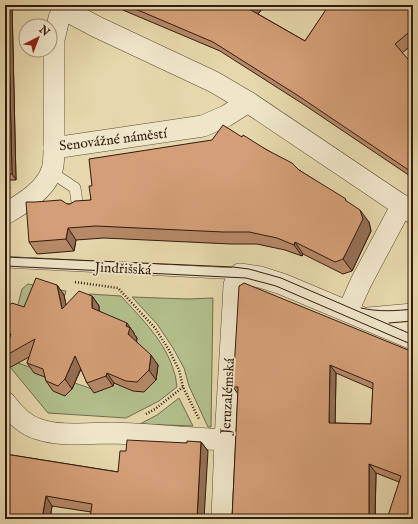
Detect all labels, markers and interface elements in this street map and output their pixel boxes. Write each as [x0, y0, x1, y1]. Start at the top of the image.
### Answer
north arrow [18, 18, 58, 58]
text: N [35, 22, 53, 40]
street label: Senovážné náměstí [58, 124, 169, 156]
street label: Jindřišská [92, 258, 153, 280]
street label: Jeruzalémská [217, 357, 239, 437]

